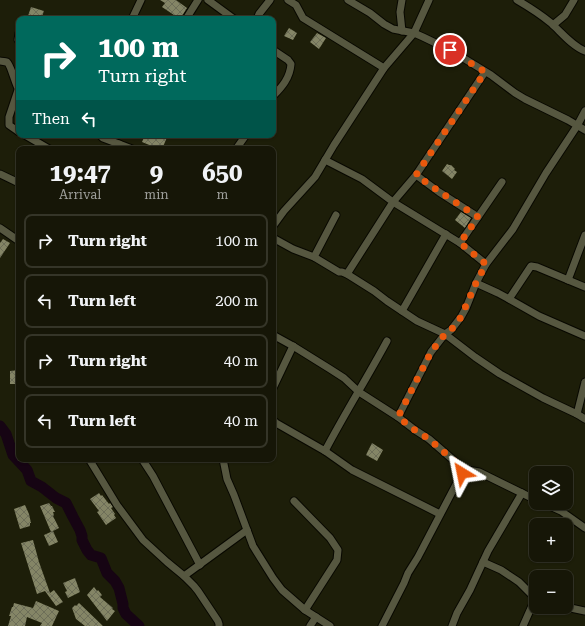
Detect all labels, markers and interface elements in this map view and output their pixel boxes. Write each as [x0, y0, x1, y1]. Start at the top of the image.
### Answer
text: 100 m [98, 31, 179, 64]
icon: right [32, 32, 84, 84]
pin [433, 33, 467, 67]
icon: arrive [439, 39, 461, 61]
text: Turn right [98, 65, 186, 86]
icon: left [78, 108, 100, 130]
text: Then [32, 110, 70, 128]
text: 19:47 [50, 159, 111, 187]
text: 9 [150, 159, 163, 187]
text: 650 [202, 159, 243, 187]
text: Arrival [59, 187, 101, 202]
text: min [144, 187, 169, 202]
text: m [216, 187, 228, 202]
icon: right [34, 230, 56, 252]
text: Turn right [68, 232, 147, 250]
text: 100 m [215, 232, 258, 250]
icon: left [34, 290, 56, 312]
text: Turn left [68, 292, 136, 310]
text: 200 m [215, 292, 258, 310]
icon: right [34, 350, 56, 372]
text: Turn right [68, 352, 147, 370]
text: 40 m [224, 352, 258, 370]
icon: left [34, 410, 56, 432]
text: Turn left [68, 412, 136, 430]
text: 40 m [224, 412, 258, 430]
position arrow [441, 452, 483, 494]
map controls [529, 466, 573, 614]
button: layers [529, 466, 573, 510]
button: + [529, 518, 573, 562]
button: − [529, 570, 573, 614]

